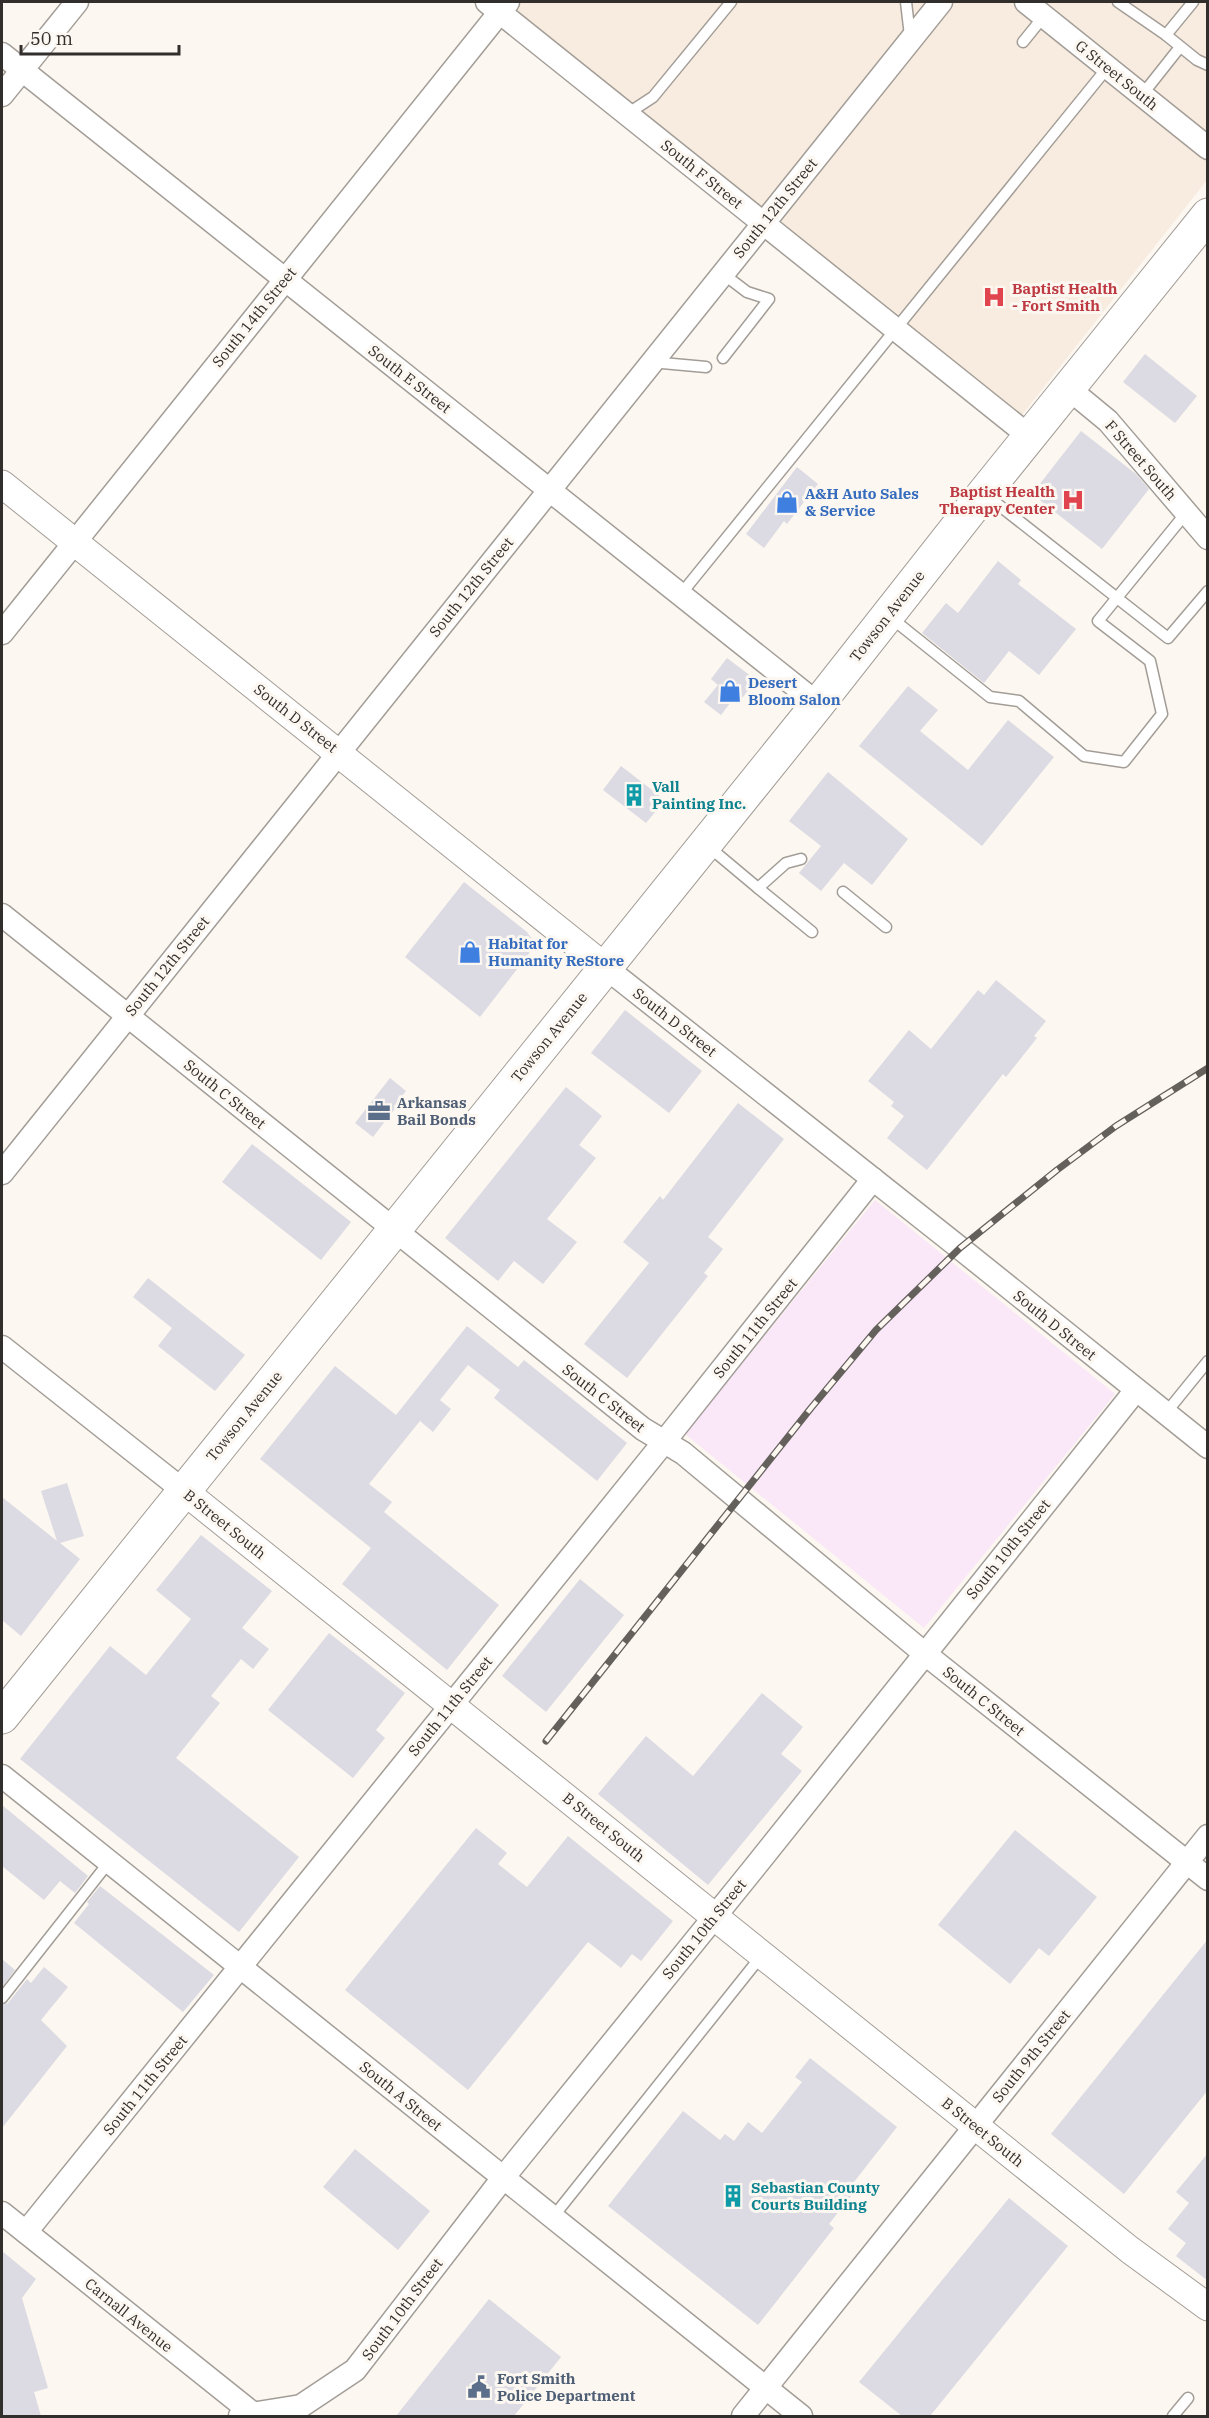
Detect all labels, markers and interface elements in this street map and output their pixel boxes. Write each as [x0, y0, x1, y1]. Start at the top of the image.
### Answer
scale bar [21, 18, 178, 56]
text: 50 m [30, 27, 73, 50]
street label: G Street South [1072, 36, 1162, 114]
street label: South F Street [657, 135, 747, 213]
street label: South 12th Street [729, 154, 821, 262]
street label: South 14th Street [208, 263, 300, 371]
place label: Baptist Health - Fort Smith [1012, 279, 1118, 315]
hospital icon: Baptist Health - Fort Smith [981, 284, 1007, 310]
street label: South E Street [365, 341, 455, 417]
street label: F Street South [1101, 416, 1181, 504]
place label: Baptist Health Therapy Center [939, 482, 1056, 518]
place label: A&H Auto Sales & Service [805, 484, 919, 520]
hospital icon: Baptist Health Therapy Center [1060, 487, 1086, 513]
shop icon: A&H Auto Sales & Service [774, 489, 800, 515]
street label: South 12th Street [425, 533, 517, 641]
street label: Towson Avenue [845, 567, 929, 665]
place label: Desert Bloom Salon [748, 673, 841, 709]
shop icon: Desert Bloom Salon [717, 678, 743, 704]
street label: South D Street [250, 679, 342, 757]
place label: Vall Painting Inc. [652, 777, 746, 813]
building icon: Vall Painting Inc. [621, 782, 647, 808]
street label: South 12th Street [121, 912, 213, 1020]
place label: Habitat for Humanity ReStore [488, 934, 624, 970]
shop icon: Habitat for Humanity ReStore [457, 939, 483, 965]
street label: South D Street [629, 983, 721, 1061]
street label: Towson Avenue [507, 988, 591, 1086]
street label: South C Street [180, 1055, 270, 1133]
place label: Arkansas Bail Bonds [397, 1093, 476, 1129]
office icon: Arkansas Bail Bonds [366, 1098, 392, 1124]
street label: South 11th Street [709, 1274, 801, 1382]
street label: South D Street [1010, 1286, 1100, 1364]
street label: South C Street [559, 1360, 649, 1436]
street label: Towson Avenue [202, 1367, 286, 1465]
street label: B Street South [180, 1485, 270, 1563]
street label: South 10th Street [962, 1495, 1054, 1603]
street label: South 11th Street [404, 1652, 496, 1760]
street label: South C Street [939, 1662, 1029, 1740]
street label: B Street South [559, 1788, 649, 1866]
street label: South 10th Street [658, 1875, 750, 1983]
street label: South 9th Street [988, 2006, 1074, 2106]
street label: South 11th Street [99, 2031, 191, 2139]
street label: South A Street [356, 2057, 446, 2135]
street label: B Street South [938, 2093, 1028, 2171]
place label: Sebastian County Courts Building [751, 2178, 880, 2214]
building icon: Sebastian County Courts Building [720, 2183, 746, 2209]
street label: South 10th Street [357, 2254, 447, 2364]
street label: Carnall Avenue [81, 2274, 177, 2356]
place label: Fort Smith Police Department [497, 2369, 636, 2405]
public building icon: Fort Smith Police Department [466, 2374, 492, 2400]

